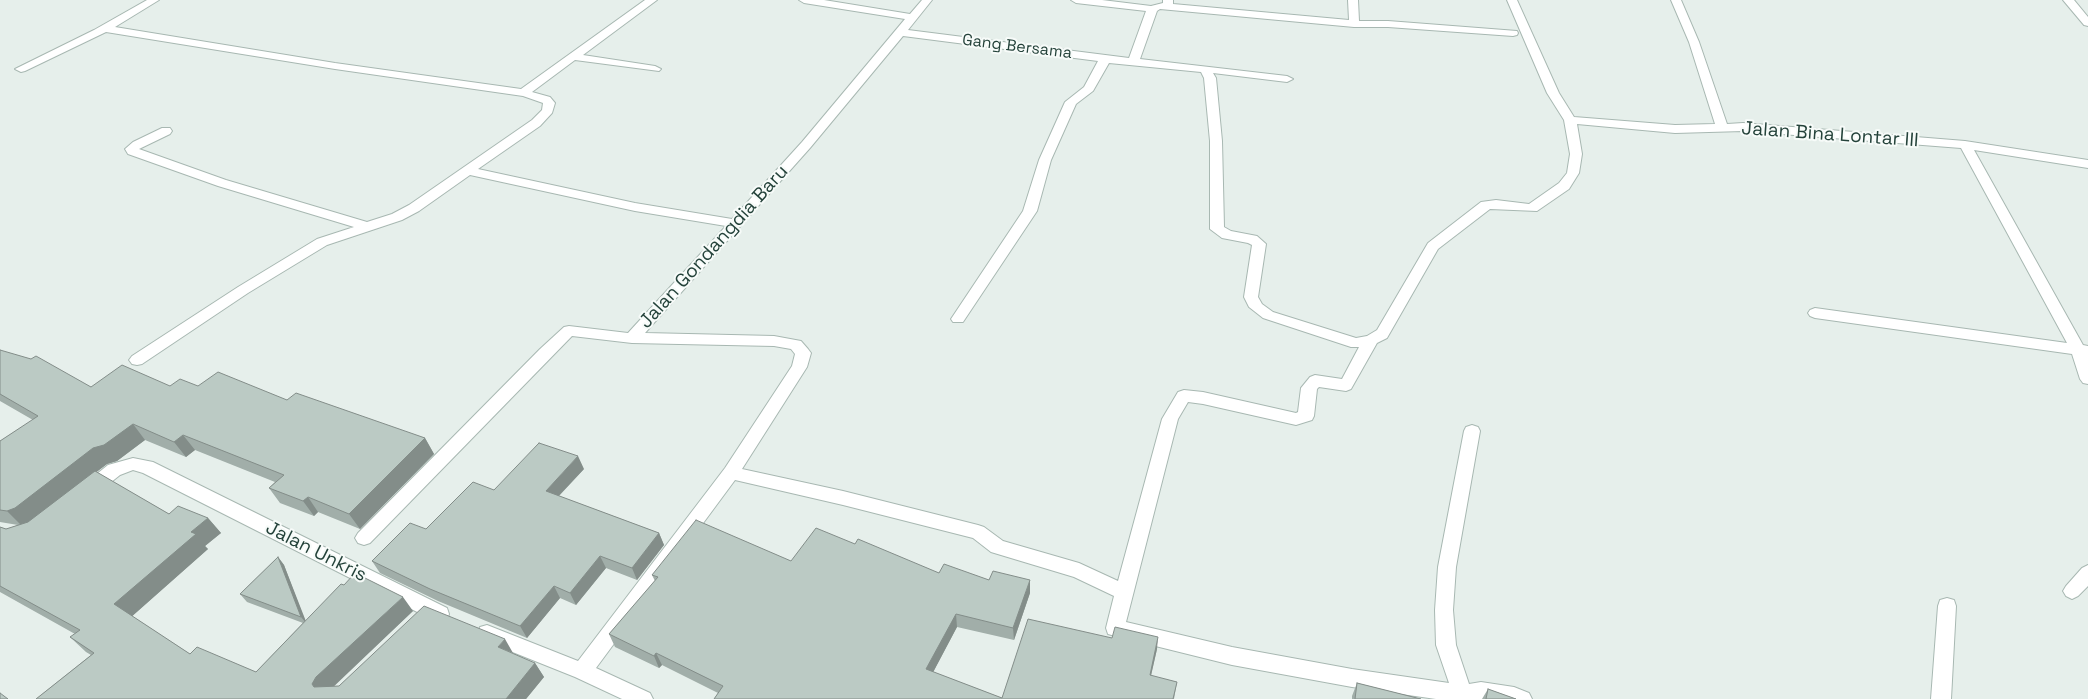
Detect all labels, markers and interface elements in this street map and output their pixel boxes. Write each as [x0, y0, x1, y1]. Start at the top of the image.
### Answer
street label: Gang Bersama [961, 31, 1073, 63]
street label: Jalan Bina Lontar III [1741, 117, 1919, 153]
street label: Jalan Gondangdia Baru [635, 161, 793, 333]
street label: Jalan Unkris [262, 517, 370, 587]

